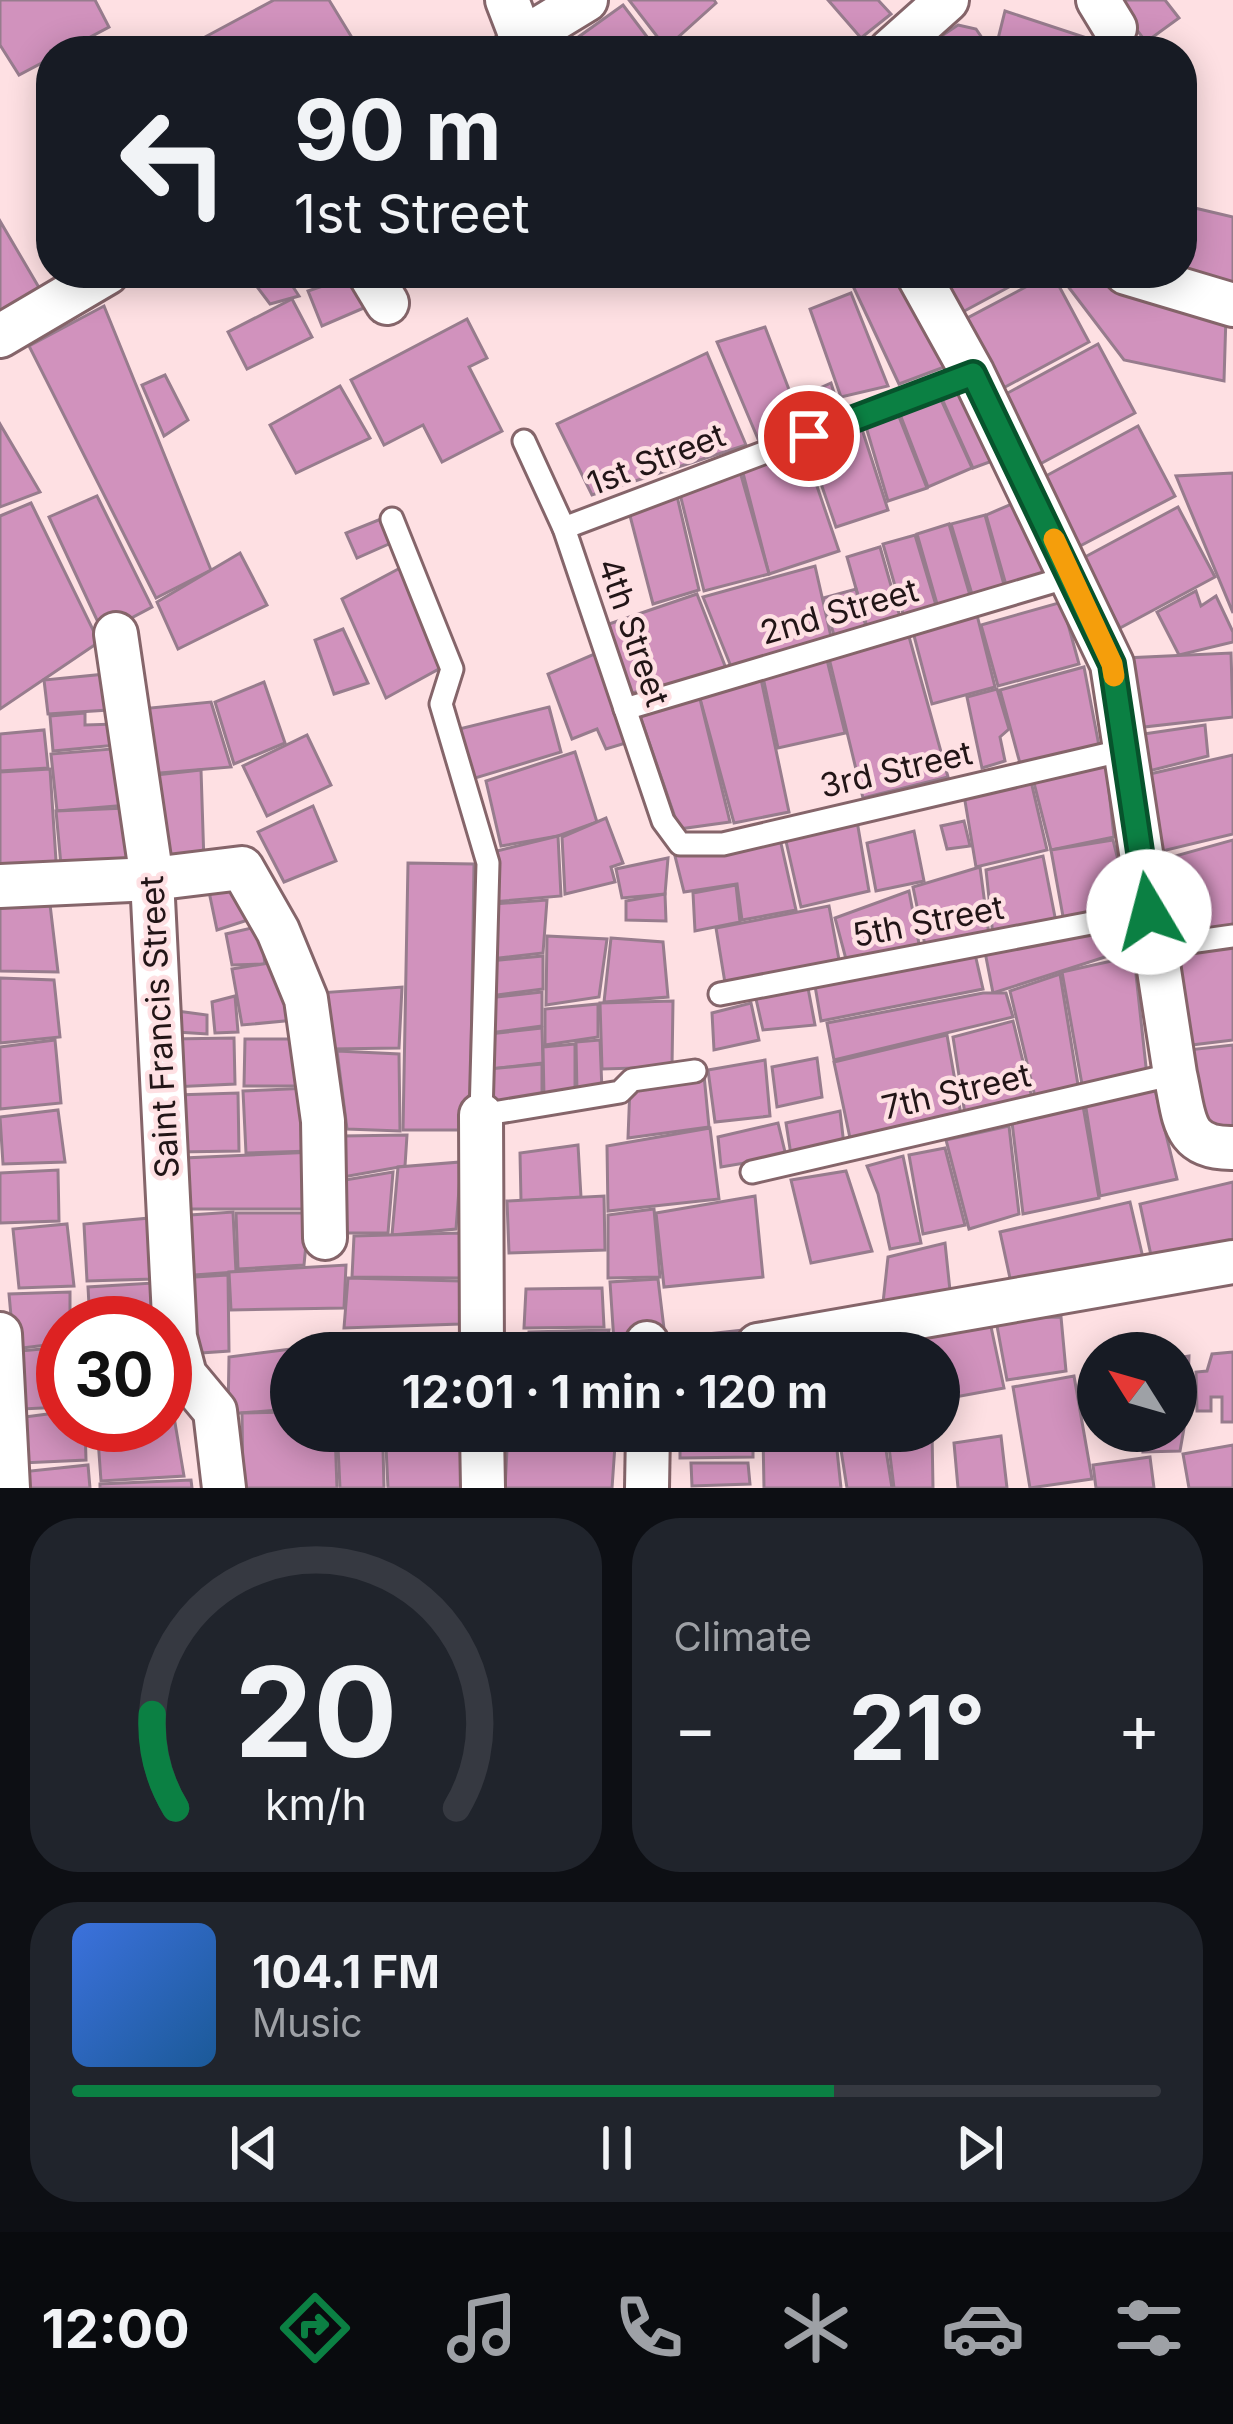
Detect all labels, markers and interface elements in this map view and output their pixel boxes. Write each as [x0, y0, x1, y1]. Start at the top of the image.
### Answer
text: 90 m [294, 79, 502, 180]
icon: left [96, 84, 252, 240]
text: 1st Street [294, 181, 530, 246]
pin [758, 385, 860, 487]
icon: arrive [776, 403, 842, 469]
street label: 1st Street [582, 414, 731, 503]
street label: 4th Street [590, 553, 678, 712]
street label: 2nd Street [756, 569, 923, 653]
street label: 3rd Street [816, 732, 976, 806]
position arrow [1086, 849, 1212, 975]
street label: Saint Francis Street [131, 875, 187, 1179]
street label: 5th Street [849, 887, 1007, 955]
street label: 7th Street [878, 1054, 1034, 1128]
speed limit sign: 30 [36, 1296, 192, 1452]
north arrow [1077, 1332, 1197, 1452]
map controls [1077, 1332, 1197, 1452]
text: 12:01 · 1 min · 120 m [402, 1364, 828, 1419]
text: Climate [674, 1613, 812, 1660]
text: 20 [234, 1636, 397, 1787]
text: 21° [849, 1673, 986, 1782]
text: − [674, 1688, 717, 1768]
text: + [1117, 1688, 1161, 1768]
text: km/h [265, 1778, 367, 1830]
text: 104.1 FM [252, 1944, 440, 1999]
text: Music [252, 1999, 363, 2046]
icon: previous [221, 2115, 287, 2181]
icon: pause [584, 2115, 650, 2181]
icon: next [947, 2115, 1013, 2181]
icon: directions [273, 2286, 357, 2370]
icon: music [440, 2286, 524, 2370]
icon: phone [607, 2286, 691, 2370]
icon: climate [774, 2286, 858, 2370]
icon: car [941, 2286, 1025, 2370]
icon: filters [1107, 2286, 1191, 2370]
text: 12:00 [41, 2296, 190, 2361]

